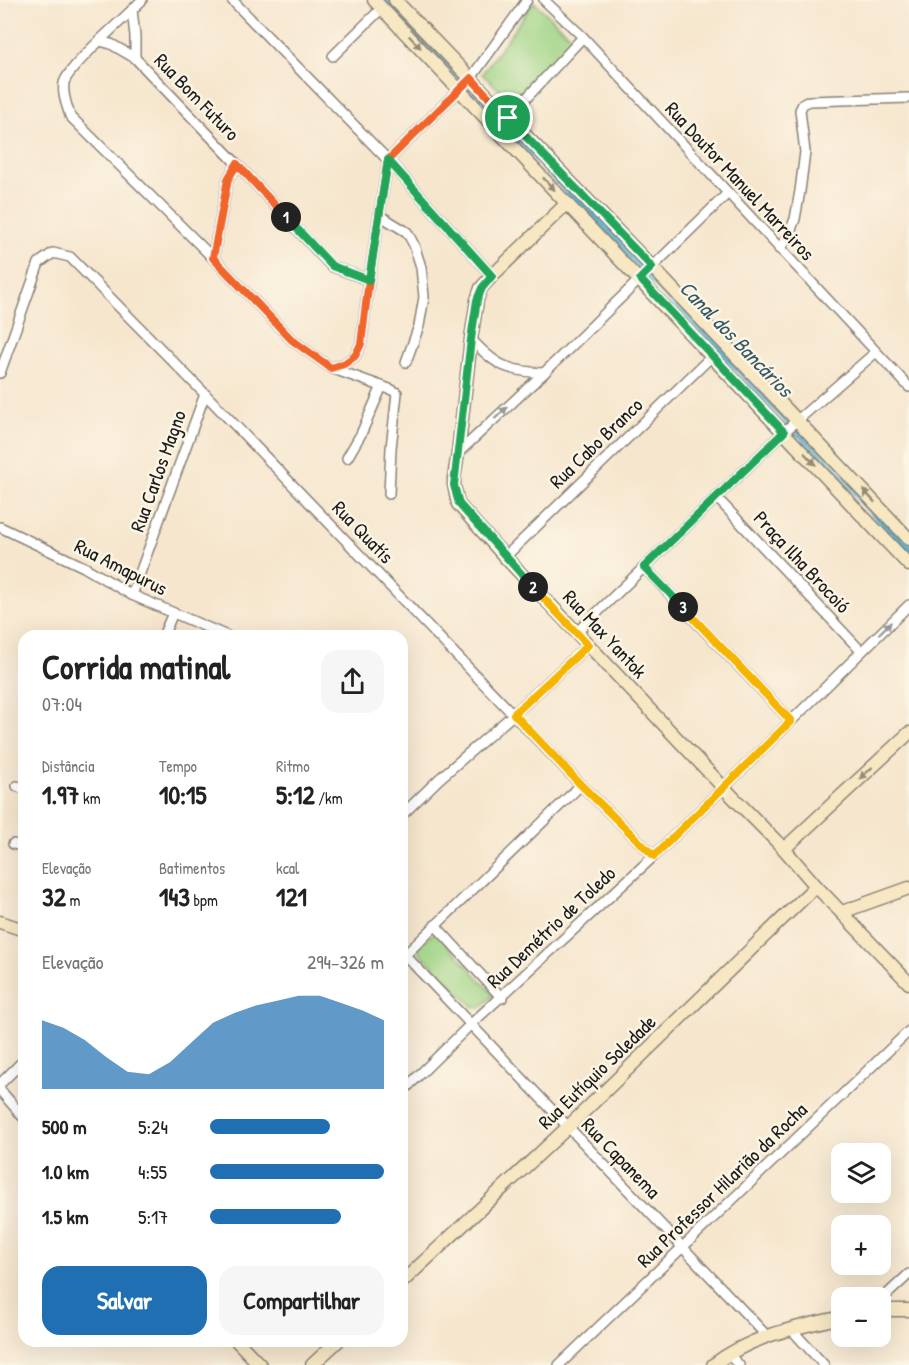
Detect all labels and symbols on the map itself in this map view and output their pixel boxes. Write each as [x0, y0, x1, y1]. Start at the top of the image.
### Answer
one-way arrow [408, 35, 422, 50]
street label: Rua Bom Futuro [149, 47, 246, 146]
pin [482, 92, 533, 143]
street label: Rua Doutor Manuel Marreiros [660, 95, 821, 266]
one-way arrow [542, 176, 556, 191]
pin: 1 [271, 202, 301, 232]
water label: Canal dos Bancários [673, 274, 801, 405]
street label: Rua Cabo Branco [543, 391, 648, 494]
street label: Rua Carlos Magno [123, 406, 192, 535]
one-way arrow [493, 407, 508, 420]
one-way arrow [802, 452, 816, 466]
one-way arrow [862, 488, 876, 503]
street label: Rua Quatís [327, 494, 400, 569]
street label: Praça Ilha Brocoió [748, 505, 857, 619]
street label: Rua Amapurus [70, 532, 172, 602]
pin: 2 [518, 572, 548, 602]
street label: Rua Max Yantok [557, 584, 653, 684]
pin: 3 [668, 592, 698, 622]
one-way arrow [877, 622, 892, 635]
one-way arrow [859, 766, 874, 779]
street label: Rua Demétrio de Toledo [480, 860, 621, 994]
street label: Rua Eutíquio Soledade [532, 1008, 661, 1135]
street label: Rua Professor Hilarião da Rocha [631, 1096, 813, 1273]
street label: Rua Capanema [576, 1111, 667, 1204]

